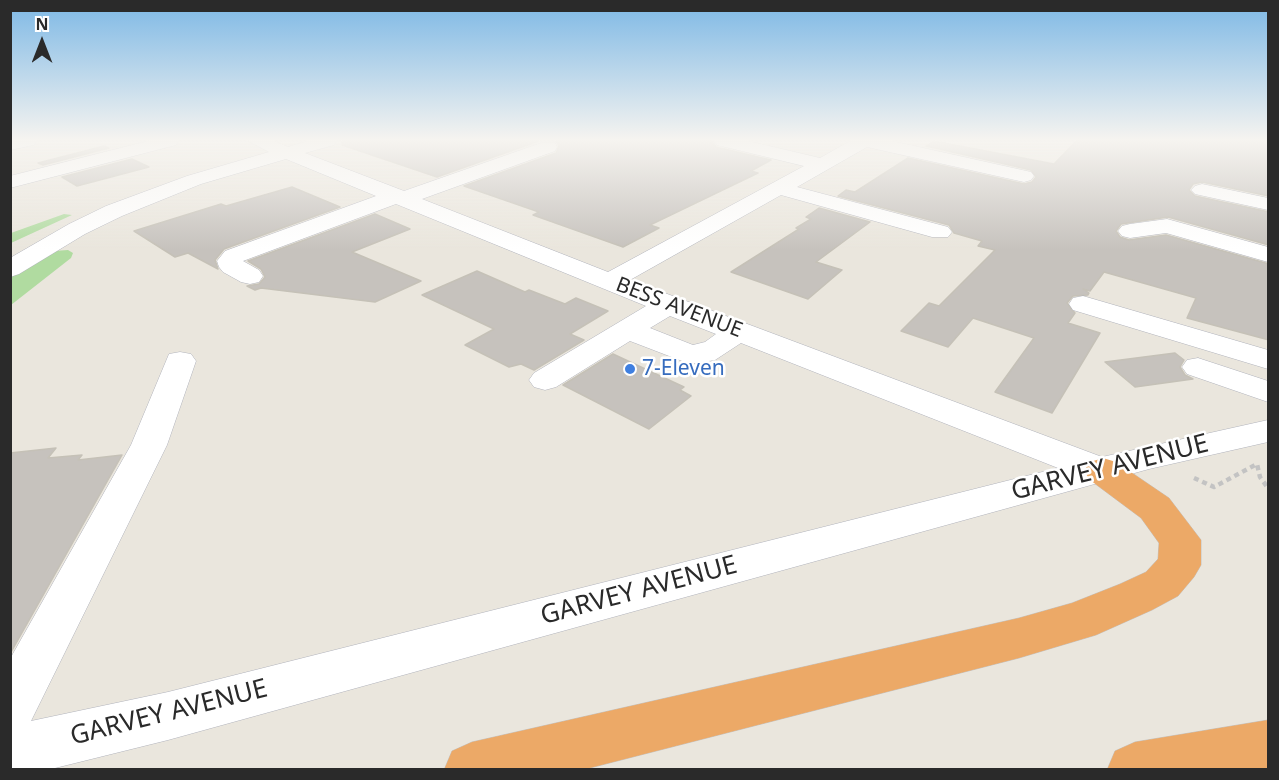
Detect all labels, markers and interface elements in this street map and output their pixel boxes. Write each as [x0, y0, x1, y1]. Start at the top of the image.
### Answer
north arrow [12, 12, 72, 72]
text: N [35, 13, 49, 35]
street label: BESS AVENUE [612, 272, 746, 344]
place label: 7-Eleven [642, 356, 725, 382]
marker: 7-Eleven [623, 362, 637, 376]
street label: GARVEY AVENUE [1008, 428, 1212, 508]
street label: GARVEY AVENUE [537, 550, 741, 632]
street label: GARVEY AVENUE [67, 673, 271, 753]

